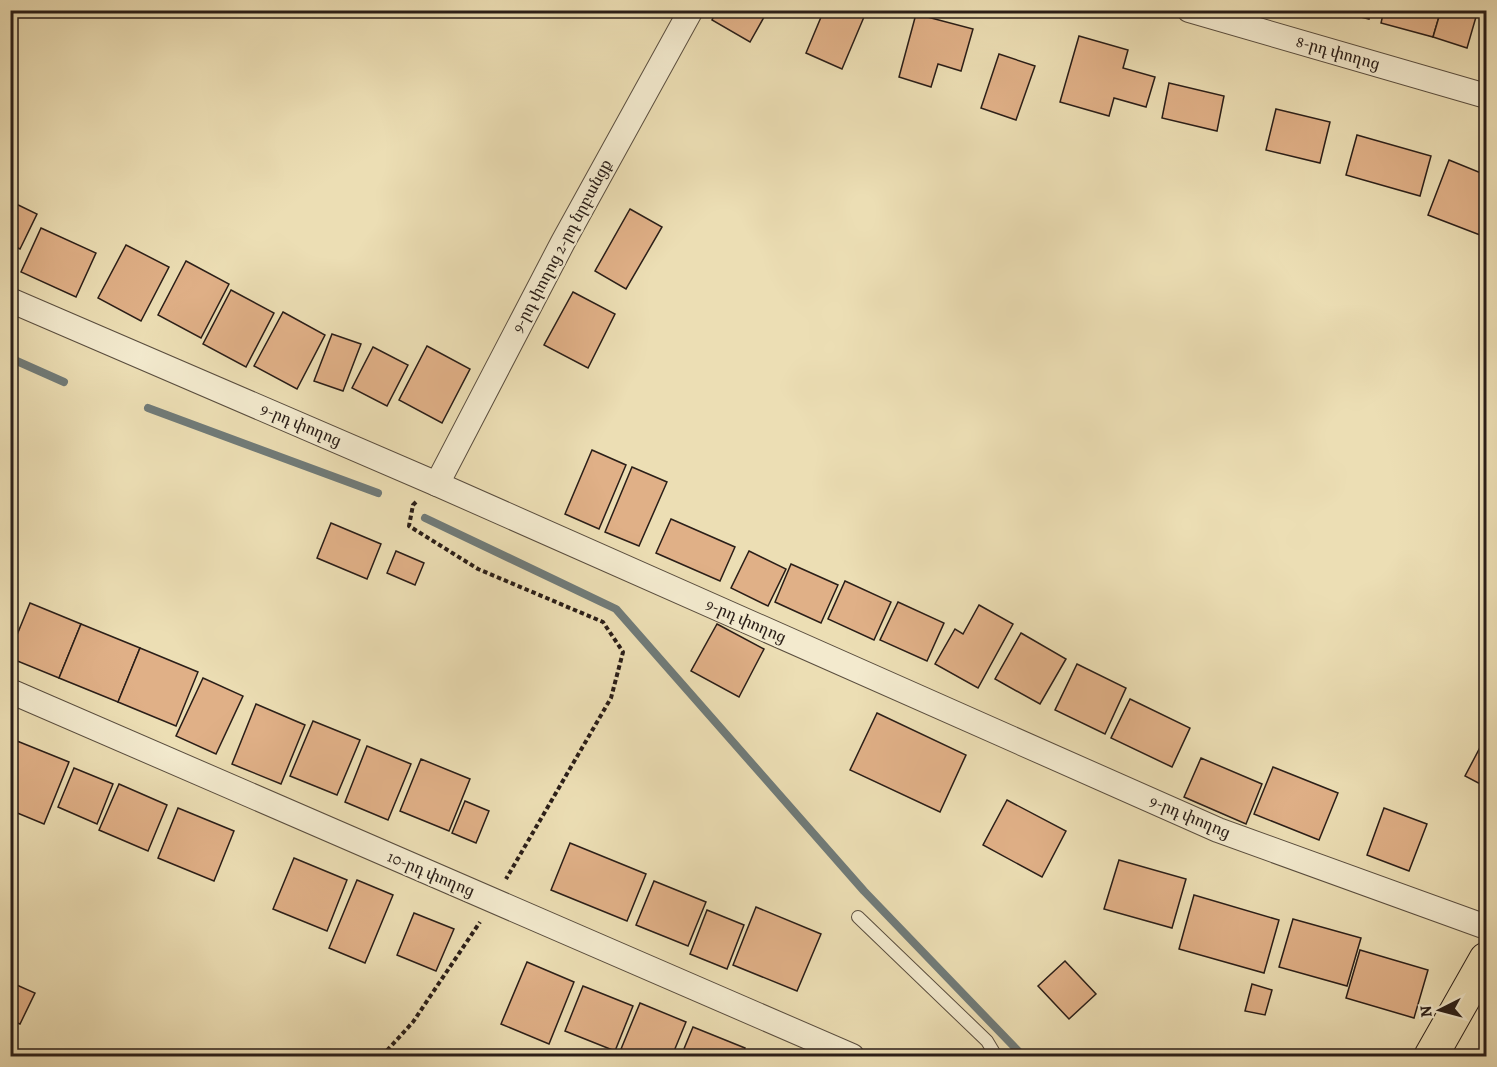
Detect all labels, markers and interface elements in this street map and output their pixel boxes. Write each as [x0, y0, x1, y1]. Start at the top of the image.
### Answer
street label: 8-րդ փողոց [1293, 30, 1383, 76]
street label: 9-րդ փողոց 2-րդ նրբանցք [507, 155, 617, 337]
street label: 9-րդ փողոց [257, 398, 345, 452]
street label: 9-րդ փողոց [702, 593, 790, 649]
street label: 9-րդ փողոց [1146, 790, 1234, 844]
street label: 10-րդ փողոց [384, 846, 478, 902]
north arrow [1410, 980, 1470, 1040]
text: N [1414, 1004, 1438, 1018]

